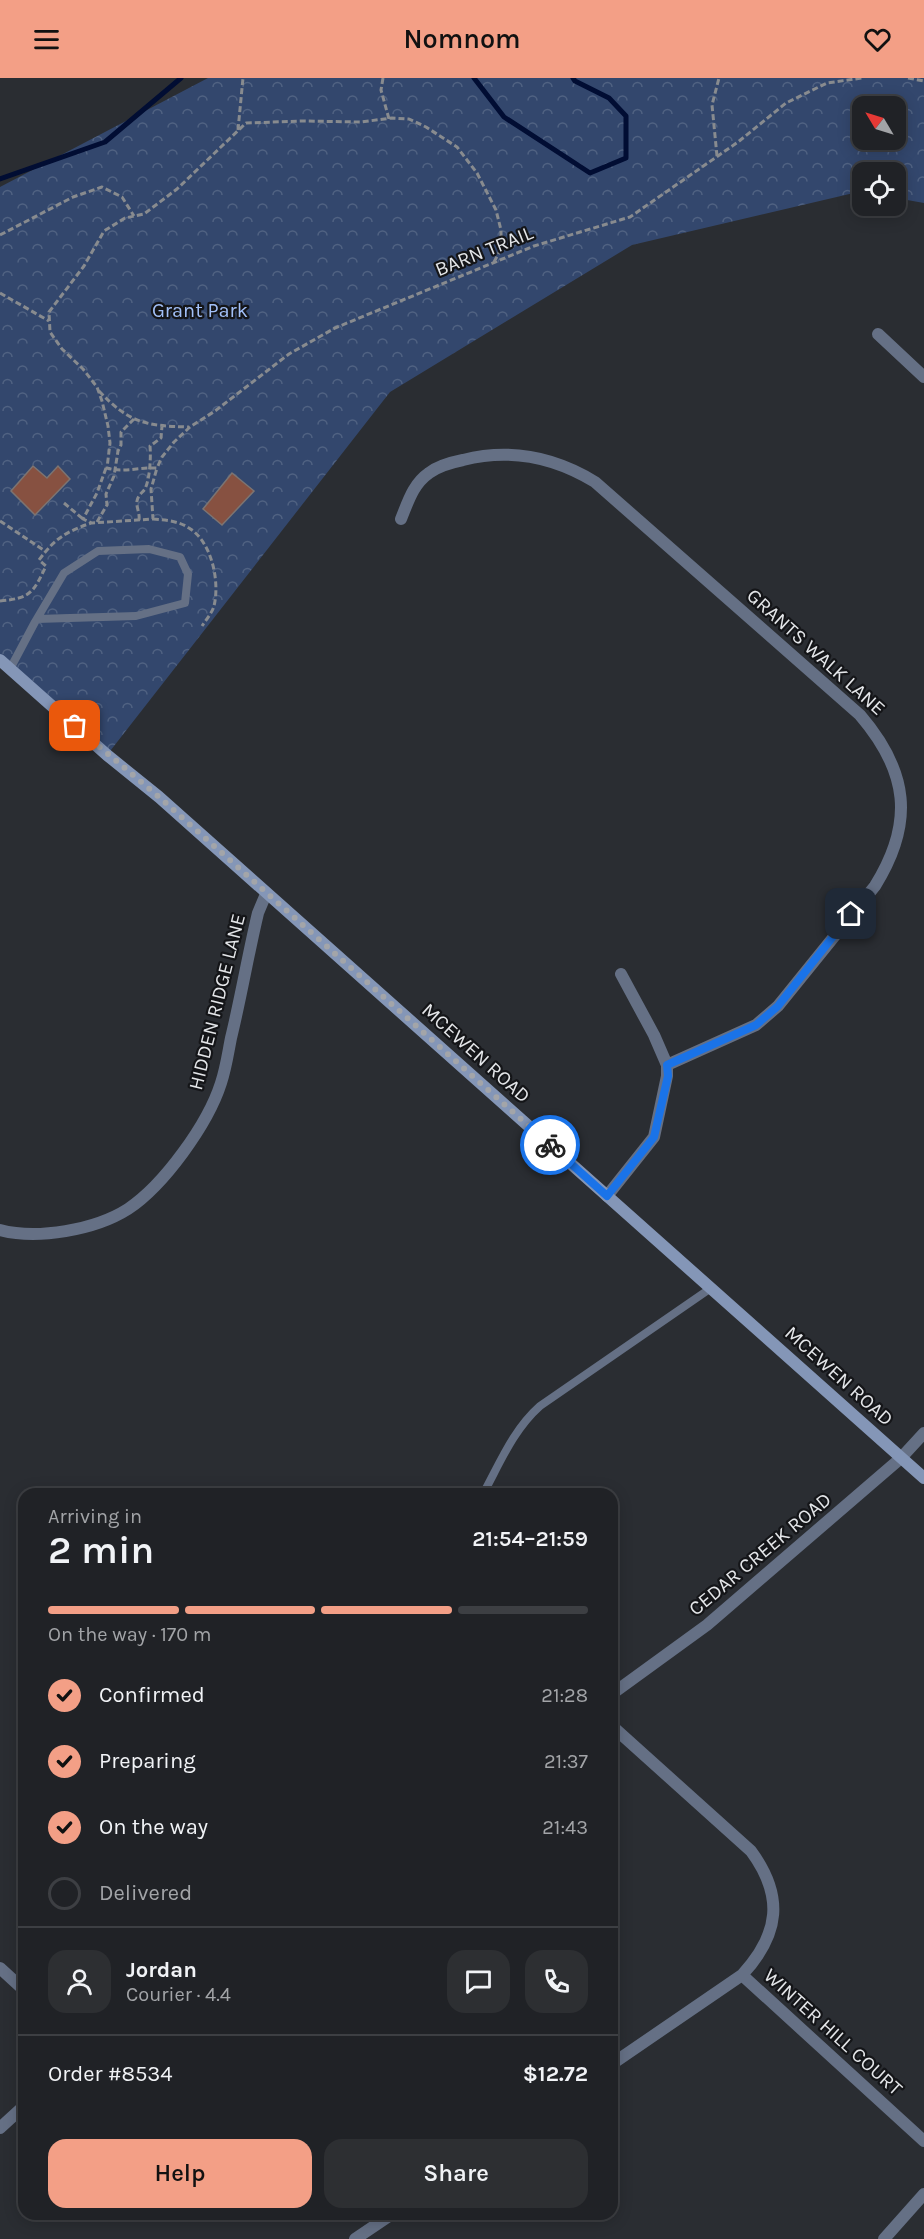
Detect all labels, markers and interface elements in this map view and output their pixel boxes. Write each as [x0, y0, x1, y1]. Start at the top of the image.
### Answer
icon: menu [30, 23, 63, 56]
text: Nomnom [403, 23, 521, 55]
icon: heart [861, 23, 894, 56]
north arrow [852, 96, 906, 150]
map controls [852, 96, 906, 216]
button: locate [852, 162, 906, 216]
street label: BARN TRAIL [432, 221, 537, 281]
park label: Grant Park [152, 299, 248, 322]
street label: GRANTS WALK LANE [742, 584, 890, 720]
pin [49, 700, 100, 751]
icon: bag [58, 709, 91, 742]
pin [825, 888, 876, 939]
icon: home [834, 897, 867, 930]
street label: HIDDEN RIDGE LANE [184, 912, 250, 1092]
street label: MCEWEN ROAD [417, 998, 535, 1108]
courier [520, 1115, 580, 1175]
icon: bike [534, 1129, 567, 1162]
street label: MCEWEN ROAD [780, 1321, 898, 1431]
street label: CEDAR CREEK ROAD [684, 1488, 836, 1620]
text: Arriving in [48, 1505, 142, 1528]
text: 21:54–21:59 [472, 1526, 588, 1552]
text: 2 min [48, 1527, 154, 1573]
text: On the way · 170 m [48, 1623, 212, 1646]
icon: check [48, 1679, 81, 1712]
text: Confirmed [99, 1682, 205, 1708]
text: 21:28 [541, 1684, 588, 1707]
icon: check [48, 1745, 81, 1778]
text: Preparing [99, 1748, 196, 1774]
text: 21:37 [544, 1750, 588, 1773]
icon: check [48, 1811, 81, 1844]
text: On the way [99, 1814, 208, 1840]
text: 21:43 [542, 1816, 588, 1839]
text: Delivered [99, 1880, 192, 1906]
button: person [48, 1950, 111, 2013]
button: chat [447, 1950, 510, 2013]
button: phone [525, 1950, 588, 2013]
text: Jordan [126, 1957, 197, 1983]
street label: WINTER HILL COURT [759, 1964, 907, 2100]
text: Courier · 4.4 [126, 1983, 231, 2006]
text: Order #8534 [48, 2061, 173, 2087]
text: $12.72 [523, 2061, 588, 2087]
button: Help [48, 2139, 312, 2208]
button: Share [324, 2139, 588, 2208]

